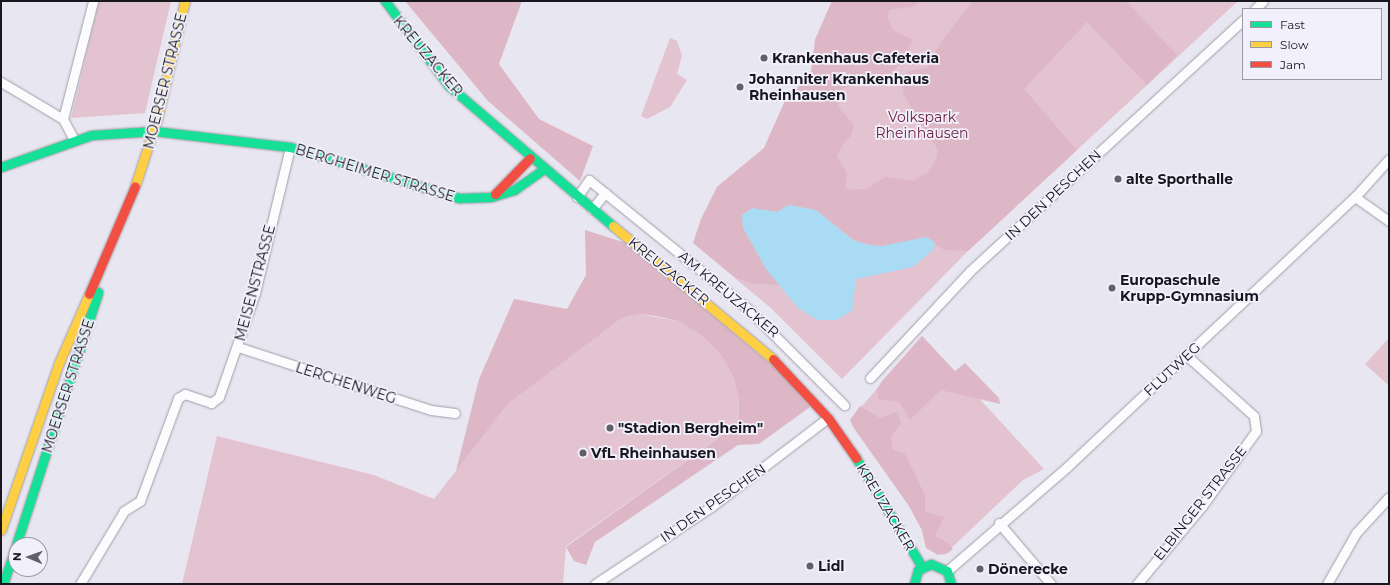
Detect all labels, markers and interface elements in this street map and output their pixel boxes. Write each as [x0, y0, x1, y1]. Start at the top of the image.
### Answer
legend [1242, 8, 1382, 80]
street label: MOERSER STRASSE [140, 11, 190, 151]
street label: KREUZACKER [390, 13, 466, 99]
text: Fast [1280, 17, 1305, 32]
text: Slow [1280, 37, 1309, 52]
place label: Krankenhaus Cafeteria [772, 50, 939, 66]
marker: Krankenhaus Cafeteria [759, 53, 769, 63]
text: Jam [1280, 57, 1306, 72]
place label: Johanniter Krankenhaus Rheinhausen [749, 71, 929, 104]
marker: Johanniter Krankenhaus Rheinhausen [734, 81, 746, 93]
park label: Volkspark Rheinhausen [875, 109, 969, 142]
street label: BERGHEIMER STRASSE [293, 141, 457, 205]
street label: IN DEN PESCHEN [1001, 146, 1105, 244]
place label: alte Sporthalle [1126, 171, 1233, 187]
marker: alte Sporthalle [1113, 174, 1123, 184]
street label: MEISENSTRASSE [231, 223, 279, 343]
street label: KREUZACKER [625, 233, 713, 309]
street label: AM KREUZACKER [675, 247, 783, 341]
place label: Europaschule Krupp-Gymnasium [1120, 272, 1259, 304]
marker: Europaschule Krupp-Gymnasium [1107, 283, 1117, 293]
street label: MOERSER STRASSE [38, 317, 98, 455]
street label: FLUTWEG [1140, 339, 1204, 399]
street label: LERCHENWEG [293, 359, 399, 407]
place label: "Stadion Bergheim" [618, 420, 763, 436]
marker: "Stadion Bergheim" [605, 423, 615, 433]
street label: ELBINGER STRASSE [1150, 442, 1250, 564]
place label: VfL Rheinhausen [591, 445, 716, 461]
marker: VfL Rheinhausen [578, 448, 588, 458]
street label: IN DEN PESCHEN [657, 460, 769, 546]
street label: KREUZACKER [853, 460, 919, 554]
north arrow [8, 537, 48, 577]
text: N [10, 552, 24, 561]
place label: Lidl [818, 558, 845, 574]
marker: Lidl [805, 561, 815, 571]
place label: Dönerecke [988, 561, 1068, 577]
marker: Dönerecke [975, 564, 985, 574]

